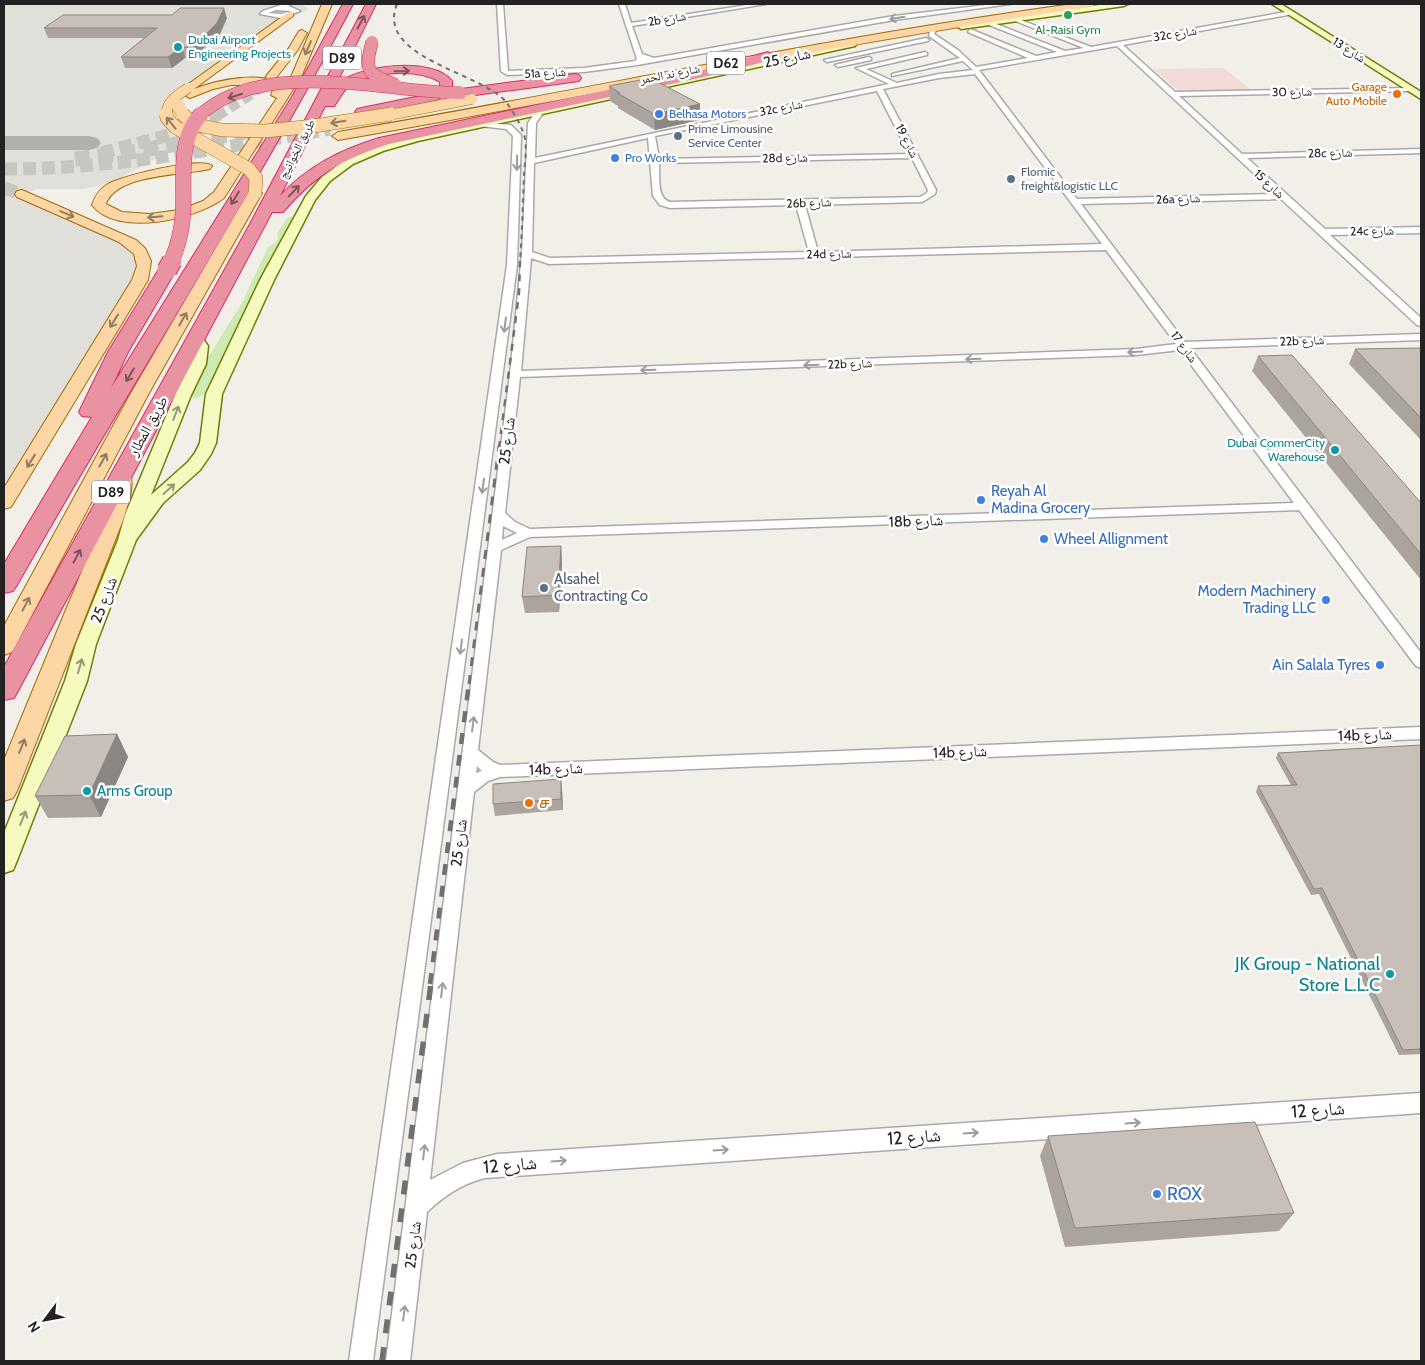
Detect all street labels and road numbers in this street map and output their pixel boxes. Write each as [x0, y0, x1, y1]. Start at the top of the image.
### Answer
street label: 2b شارع [647, 8, 687, 30]
street label: 32c شارع [1152, 23, 1198, 45]
street label: شارع 13 [1330, 34, 1369, 67]
street label: شارع 25 [762, 44, 813, 73]
road number: D89 [323, 46, 361, 70]
road number: D62 [707, 52, 745, 74]
street label: شارع ند الحمر [638, 60, 701, 88]
street label: 51a شارع [524, 64, 566, 82]
street label: شارع 30 [1272, 84, 1312, 100]
street label: 32c شارع [758, 96, 804, 120]
street label: طريق الخوانيج [275, 116, 318, 181]
street label: شارع 19 [892, 121, 922, 161]
street label: 28c شارع [1308, 145, 1353, 161]
street label: 28d شارع [762, 150, 808, 166]
street label: شارع 15 [1250, 166, 1288, 202]
street label: 26a شارع [1156, 190, 1201, 208]
street label: 26b شارع [786, 194, 832, 212]
street label: 24c شارع [1350, 223, 1394, 239]
street label: 24d شارع [806, 246, 852, 262]
street label: شارع 17 [1167, 328, 1201, 366]
street label: 22b شارع [1279, 332, 1325, 350]
street label: 22b شارع [827, 355, 873, 373]
street label: طريق المطار [124, 393, 173, 461]
street label: شارع 25 [495, 416, 520, 466]
road number: D89 [92, 481, 130, 504]
street label: 18b شارع [889, 511, 944, 532]
street label: شارع 25 [87, 574, 122, 626]
street label: 14b شارع [1338, 725, 1392, 746]
street label: 14b شارع [933, 742, 987, 763]
street label: 14b شارع [529, 759, 583, 780]
street label: شارع 25 [447, 818, 472, 868]
street label: شارع 12 [1291, 1097, 1345, 1123]
street label: شارع 12 [887, 1124, 941, 1150]
street label: شارع 12 [482, 1152, 538, 1178]
street label: شارع 25 [401, 1220, 426, 1270]

